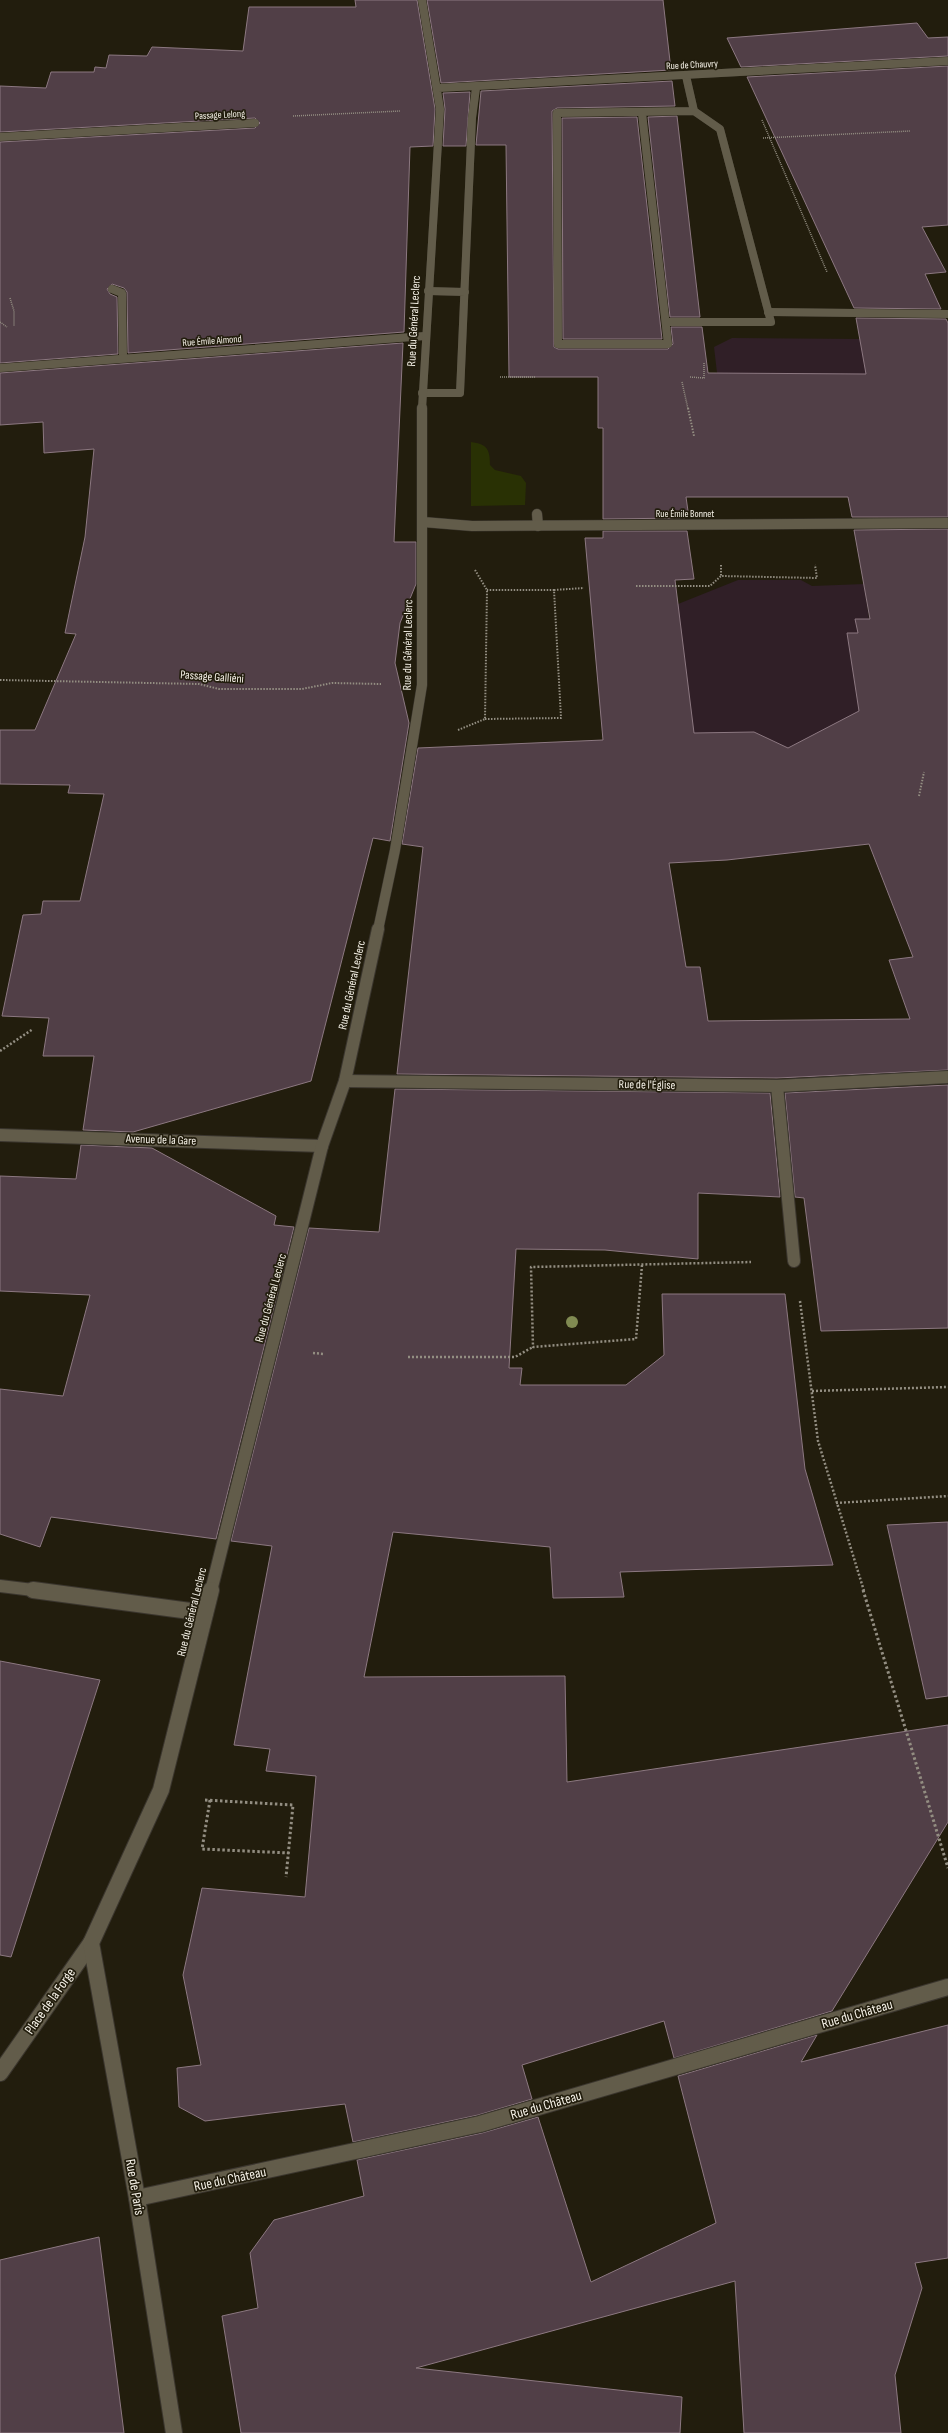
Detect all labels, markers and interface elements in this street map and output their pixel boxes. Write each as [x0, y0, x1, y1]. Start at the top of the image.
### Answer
street label: Rue de Chauvry [666, 58, 718, 72]
street label: Passage Lelong [195, 108, 245, 122]
street label: Rue du Général Leclerc [404, 275, 424, 367]
street label: Rue Émile Aimond [182, 333, 242, 349]
street label: Rue Émile Bonnet [656, 508, 714, 520]
street label: Rue du Général Leclerc [400, 599, 416, 691]
street label: Passage Galliéni [180, 667, 244, 687]
street label: Rue du Général Leclerc [335, 939, 369, 1031]
street label: Rue de l'Église [619, 1077, 676, 1093]
street label: Avenue de la Gare [125, 1131, 197, 1149]
street label: Rue du Général Leclerc [252, 1252, 290, 1344]
street label: Rue du Général Leclerc [174, 1566, 210, 1658]
street label: Place de la Forge [21, 1965, 79, 2037]
street label: Rue du Château [819, 1996, 895, 2032]
street label: Rue du Château [508, 2087, 584, 2123]
street label: Rue de Paris [122, 2158, 148, 2216]
street label: Rue du Château [192, 2163, 268, 2195]

